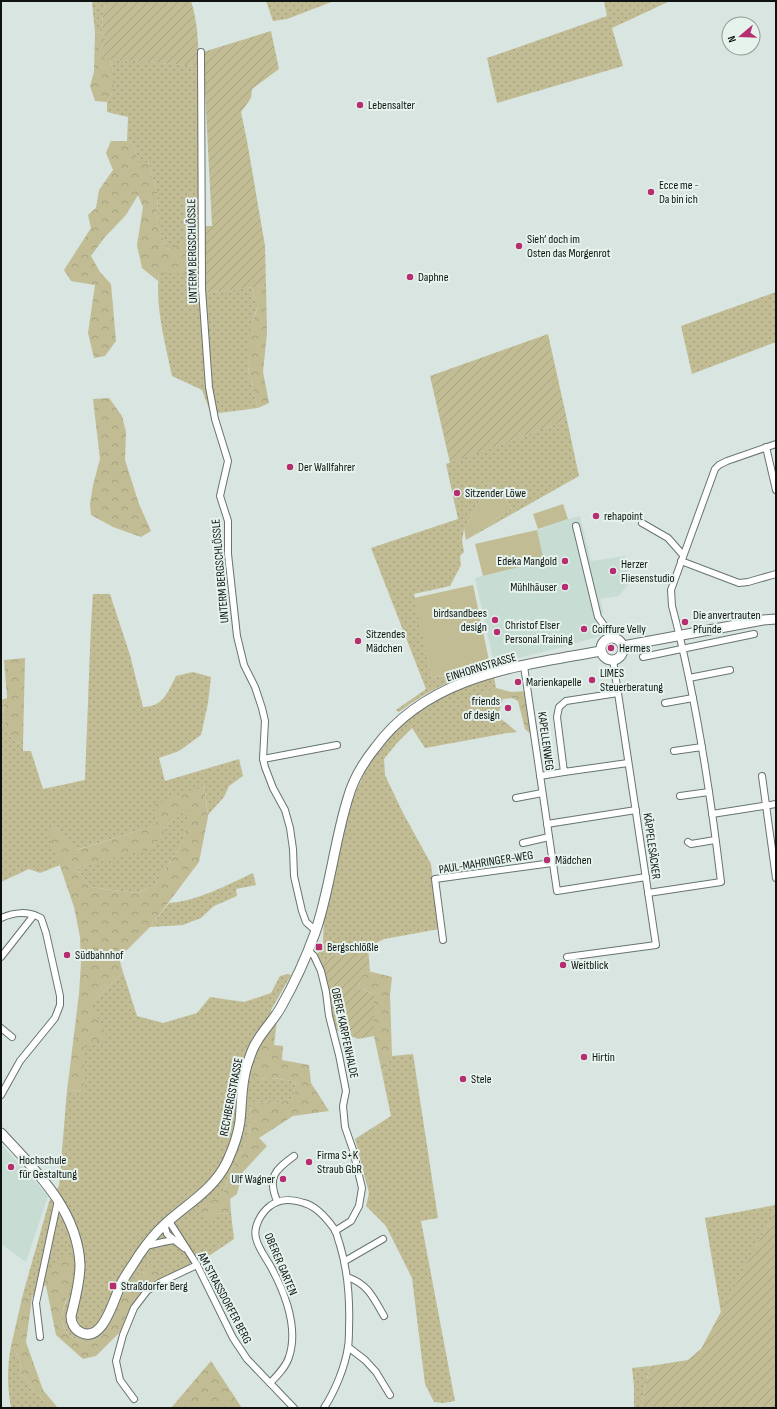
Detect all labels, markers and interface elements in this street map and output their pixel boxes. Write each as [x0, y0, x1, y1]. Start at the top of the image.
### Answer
north arrow [721, 16, 761, 56]
text: N [725, 34, 739, 44]
place label: Lebensalter [368, 98, 416, 113]
marker: Lebensalter [355, 100, 365, 110]
place label: Ecce me - Da bin ich [659, 178, 699, 207]
marker: Ecce me - Da bin ich [646, 187, 656, 197]
street label: UNTERM BERGSCHLÖSSLE [184, 198, 201, 303]
place label: Sieh‘ doch im Osten das Morgenrot [527, 232, 611, 261]
marker: Sieh‘ doch im Osten das Morgenrot [514, 241, 524, 251]
place label: Daphne [418, 270, 449, 285]
marker: Daphne [405, 272, 415, 282]
place label: Der Wallfahrer [298, 460, 356, 475]
marker: Der Wallfahrer [285, 462, 295, 472]
place label: Sitzender Löwe [465, 486, 526, 501]
marker: Sitzender Löwe [452, 488, 462, 498]
place label: rehapoint [604, 509, 643, 524]
marker: rehapoint [591, 511, 601, 521]
street label: UNTERM BERGSCHLÖSSLE [208, 518, 233, 624]
place label: Edeka Mangold [497, 554, 557, 569]
marker: Edeka Mangold [560, 556, 570, 566]
place label: Herzer Fliesenstudio [621, 557, 675, 586]
marker: Herzer Fliesenstudio [608, 566, 618, 576]
place label: Mühlhäuser [510, 580, 558, 595]
marker: Mühlhäuser [560, 582, 570, 592]
place label: birdsandbees design [434, 606, 487, 635]
place label: Die anvertrauten Pfunde [693, 608, 761, 637]
marker: birdsandbees design [490, 615, 500, 625]
marker: Die anvertrauten Pfunde [680, 617, 690, 627]
place label: Christof Elser Personal Training [505, 618, 573, 647]
place label: Coiffure Velly [592, 622, 646, 637]
marker: Coiffure Velly [579, 624, 589, 634]
place label: Sitzendes Mädchen [366, 627, 405, 656]
marker: Christof Elser Personal Training [492, 627, 502, 637]
marker: Sitzendes Mädchen [353, 636, 363, 646]
place label: Hermes [619, 641, 650, 656]
marker: Hermes [606, 643, 616, 653]
street label: EINHORNSTRASSE [444, 650, 518, 685]
place label: LIMES Steuerberatung [600, 666, 663, 695]
place label: Marienkapelle [526, 675, 582, 690]
marker: LIMES Steuerberatung [587, 675, 597, 685]
marker: Marienkapelle [513, 677, 523, 687]
place label: friends of design [463, 694, 500, 723]
marker: friends of design [503, 703, 513, 713]
street label: KAPELLENWEG [534, 711, 557, 771]
street label: KÄPPELESÄCKER [639, 812, 664, 881]
street label: PAUL-MAHRINGER-WEG [438, 848, 534, 877]
place label: Mädchen [555, 853, 592, 868]
marker: Mädchen [542, 855, 552, 865]
place label: Bergschlößle [327, 940, 379, 955]
marker: Bergschlößle [314, 942, 324, 952]
place label: Südbahnhof [75, 948, 124, 963]
marker: Südbahnhof [62, 950, 72, 960]
place label: Weitblick [571, 958, 609, 973]
marker: Weitblick [558, 960, 568, 970]
street label: OBERE KARPFENHALDE [328, 986, 361, 1080]
place label: Hirtin [592, 1050, 615, 1065]
marker: Hirtin [579, 1052, 589, 1062]
street label: RECHBERGSTRASSE [217, 1057, 246, 1138]
place label: Stele [471, 1072, 492, 1087]
marker: Stele [458, 1074, 468, 1084]
place label: Firma S+K Straub GbR [317, 1148, 363, 1177]
place label: Hochschule für Gestaltung [19, 1153, 77, 1182]
marker: Firma S+K Straub GbR [304, 1157, 314, 1167]
marker: Hochschule für Gestaltung [6, 1162, 16, 1172]
place label: Ulf Wagner [231, 1172, 276, 1187]
marker: Ulf Wagner [278, 1174, 288, 1184]
street label: OBERER GARTEN [261, 1231, 300, 1298]
street label: AM STRASSDORFER BERG [194, 1249, 255, 1346]
place label: Straßdorfer Berg [121, 1279, 188, 1294]
marker: Straßdorfer Berg [108, 1281, 118, 1291]

